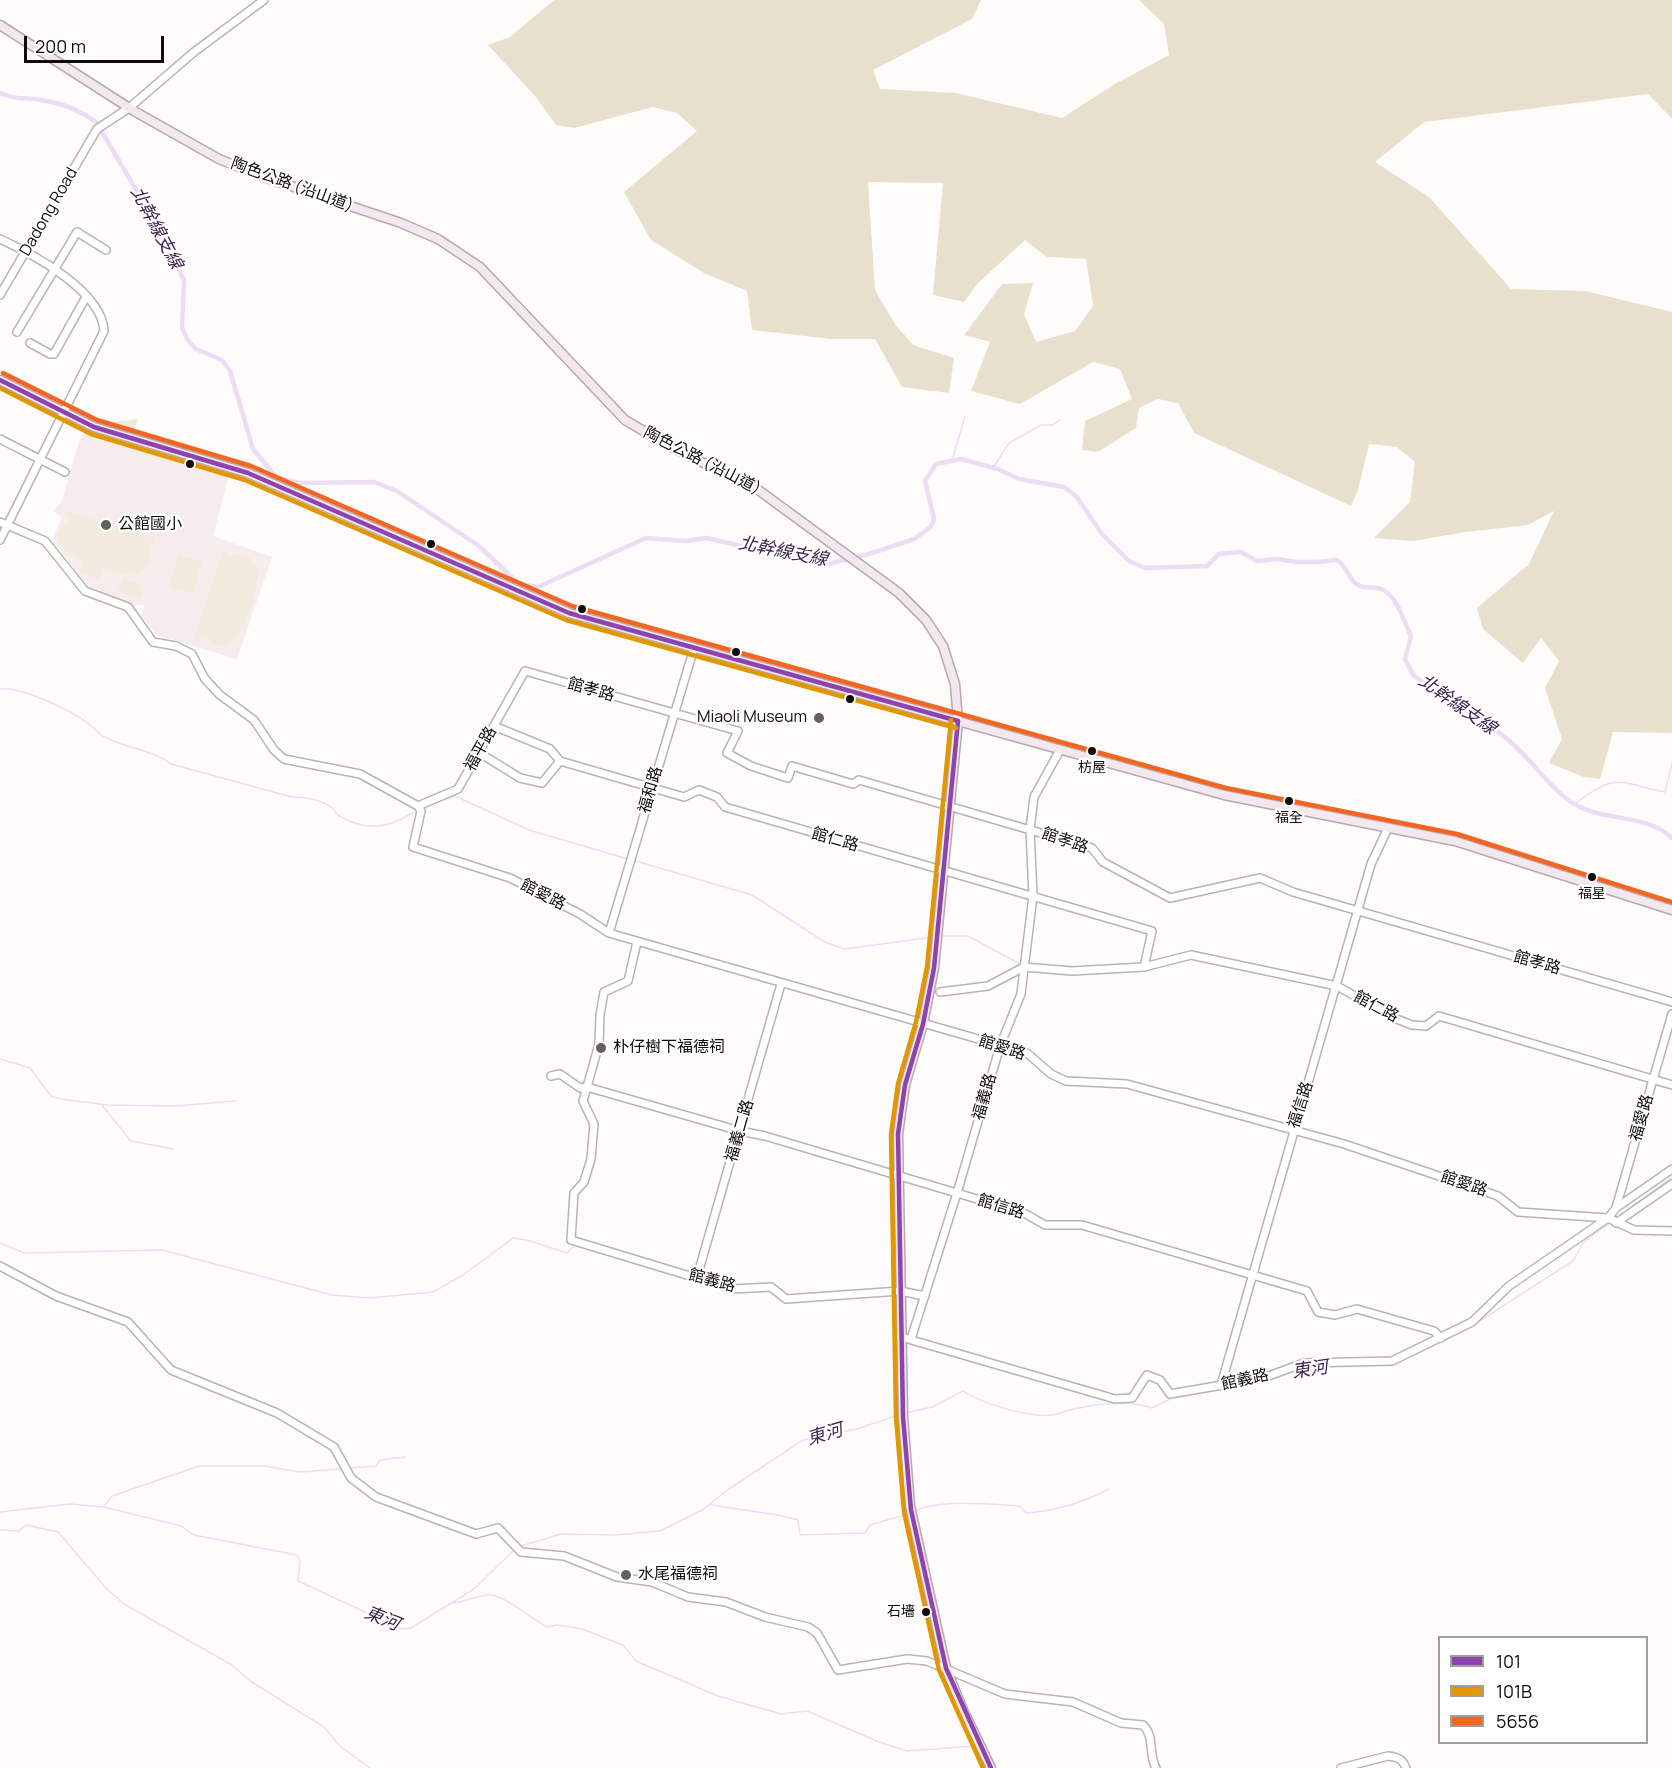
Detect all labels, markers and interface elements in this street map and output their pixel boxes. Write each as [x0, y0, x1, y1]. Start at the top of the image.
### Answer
scale bar [27, 24, 166, 62]
text: 200 m [35, 34, 86, 58]
street label: 陶色公路 (沿山道) [228, 154, 356, 216]
street label: Dadong Road [16, 164, 82, 260]
water label: 北幹線支線 [125, 183, 187, 273]
street label: 陶色公路 (沿山道) [640, 423, 764, 499]
unlabelled marker [184, 458, 196, 470]
place label: 公館國小 [118, 515, 182, 535]
marker: 公館國小 [99, 518, 113, 532]
water label: 北幹線支線 [737, 533, 829, 571]
unlabelled marker [425, 538, 437, 550]
unlabelled marker [576, 603, 588, 615]
unlabelled marker [730, 646, 742, 658]
water label: 北幹線支線 [1414, 670, 1500, 740]
street label: 館孝路 [565, 674, 617, 706]
unlabelled marker [844, 693, 856, 705]
place label: Miaoli Museum [697, 708, 807, 728]
marker: Miaoli Museum [812, 711, 826, 725]
street label: 福平路 [461, 723, 501, 775]
marker: 枋屋 [1086, 745, 1098, 757]
place label: 枋屋 [1078, 760, 1106, 776]
street label: 福和路 [635, 764, 667, 816]
marker: 福全 [1283, 795, 1295, 807]
place label: 福全 [1275, 810, 1303, 826]
street label: 館仁路 [809, 824, 861, 856]
street label: 館孝路 [1039, 824, 1091, 858]
marker: 福星 [1586, 871, 1598, 883]
street label: 館愛路 [517, 876, 569, 914]
place label: 福星 [1578, 886, 1606, 902]
street label: 館孝路 [1511, 947, 1563, 979]
street label: 館仁路 [1350, 987, 1402, 1027]
street label: 館愛路 [976, 1031, 1028, 1065]
place label: 朴仔樹下福德祠 [613, 1038, 725, 1058]
marker: 朴仔樹下福德祠 [594, 1041, 608, 1055]
street label: 福義路 [969, 1071, 1001, 1123]
street label: 福信路 [1284, 1079, 1318, 1131]
street label: 福愛路 [1626, 1092, 1658, 1144]
street label: 福義二路 [722, 1098, 758, 1164]
street label: 館愛路 [1438, 1167, 1490, 1201]
street label: 館信路 [975, 1191, 1027, 1223]
street label: 館義路 [686, 1266, 738, 1296]
water label: 東河 [1291, 1357, 1329, 1383]
street label: 館義路 [1220, 1366, 1270, 1394]
water label: 東河 [805, 1420, 845, 1450]
place label: 水尾福德祠 [638, 1565, 718, 1585]
marker: 水尾福德祠 [619, 1568, 633, 1582]
water label: 東河 [361, 1602, 403, 1636]
place label: 石墻 [887, 1604, 915, 1620]
marker: 石墻 [920, 1606, 932, 1618]
legend [1438, 1636, 1648, 1744]
text: 101 [1496, 1649, 1521, 1673]
text: 101B [1496, 1679, 1532, 1703]
text: 5656 [1496, 1709, 1539, 1733]

